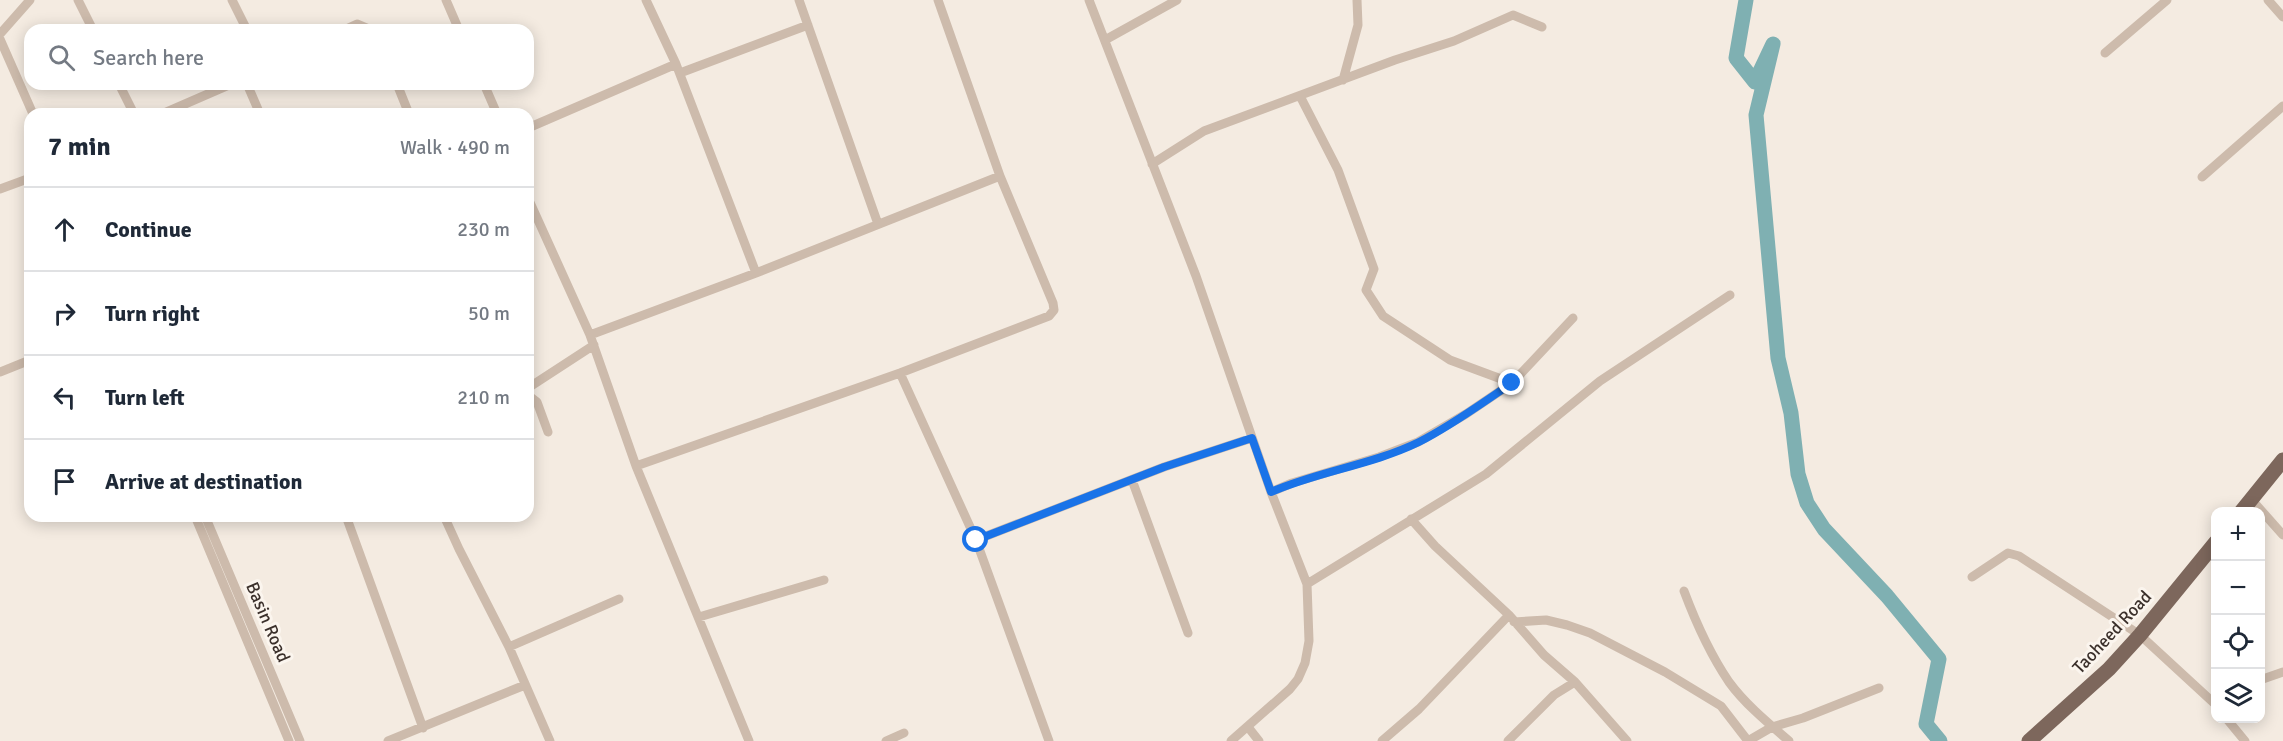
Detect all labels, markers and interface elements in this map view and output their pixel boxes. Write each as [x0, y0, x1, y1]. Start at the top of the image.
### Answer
search box [24, 24, 534, 90]
icon: search [45, 41, 78, 74]
text: Search here [93, 44, 204, 71]
text: 7 min [48, 131, 111, 163]
text: Walk · 490 m [400, 135, 510, 160]
icon: ahead [48, 213, 81, 246]
text: Continue [105, 216, 192, 243]
text: 230 m [457, 217, 510, 242]
icon: right [48, 297, 81, 330]
text: Turn right [105, 300, 200, 327]
text: 50 m [468, 301, 510, 326]
route end [1498, 369, 1524, 395]
icon: left [48, 381, 81, 414]
text: Turn left [105, 384, 185, 411]
text: 210 m [457, 385, 510, 410]
icon: arrive [48, 465, 81, 498]
text: Arrive at destination [105, 468, 302, 495]
map controls [2211, 507, 2265, 723]
button: + [2211, 507, 2265, 561]
route start [962, 526, 988, 552]
button: − [2211, 561, 2265, 615]
street label: Basin Road [241, 579, 295, 665]
street label: Taoheed Road [2068, 586, 2156, 678]
button: locate [2211, 615, 2265, 669]
button: layers [2211, 669, 2265, 723]

